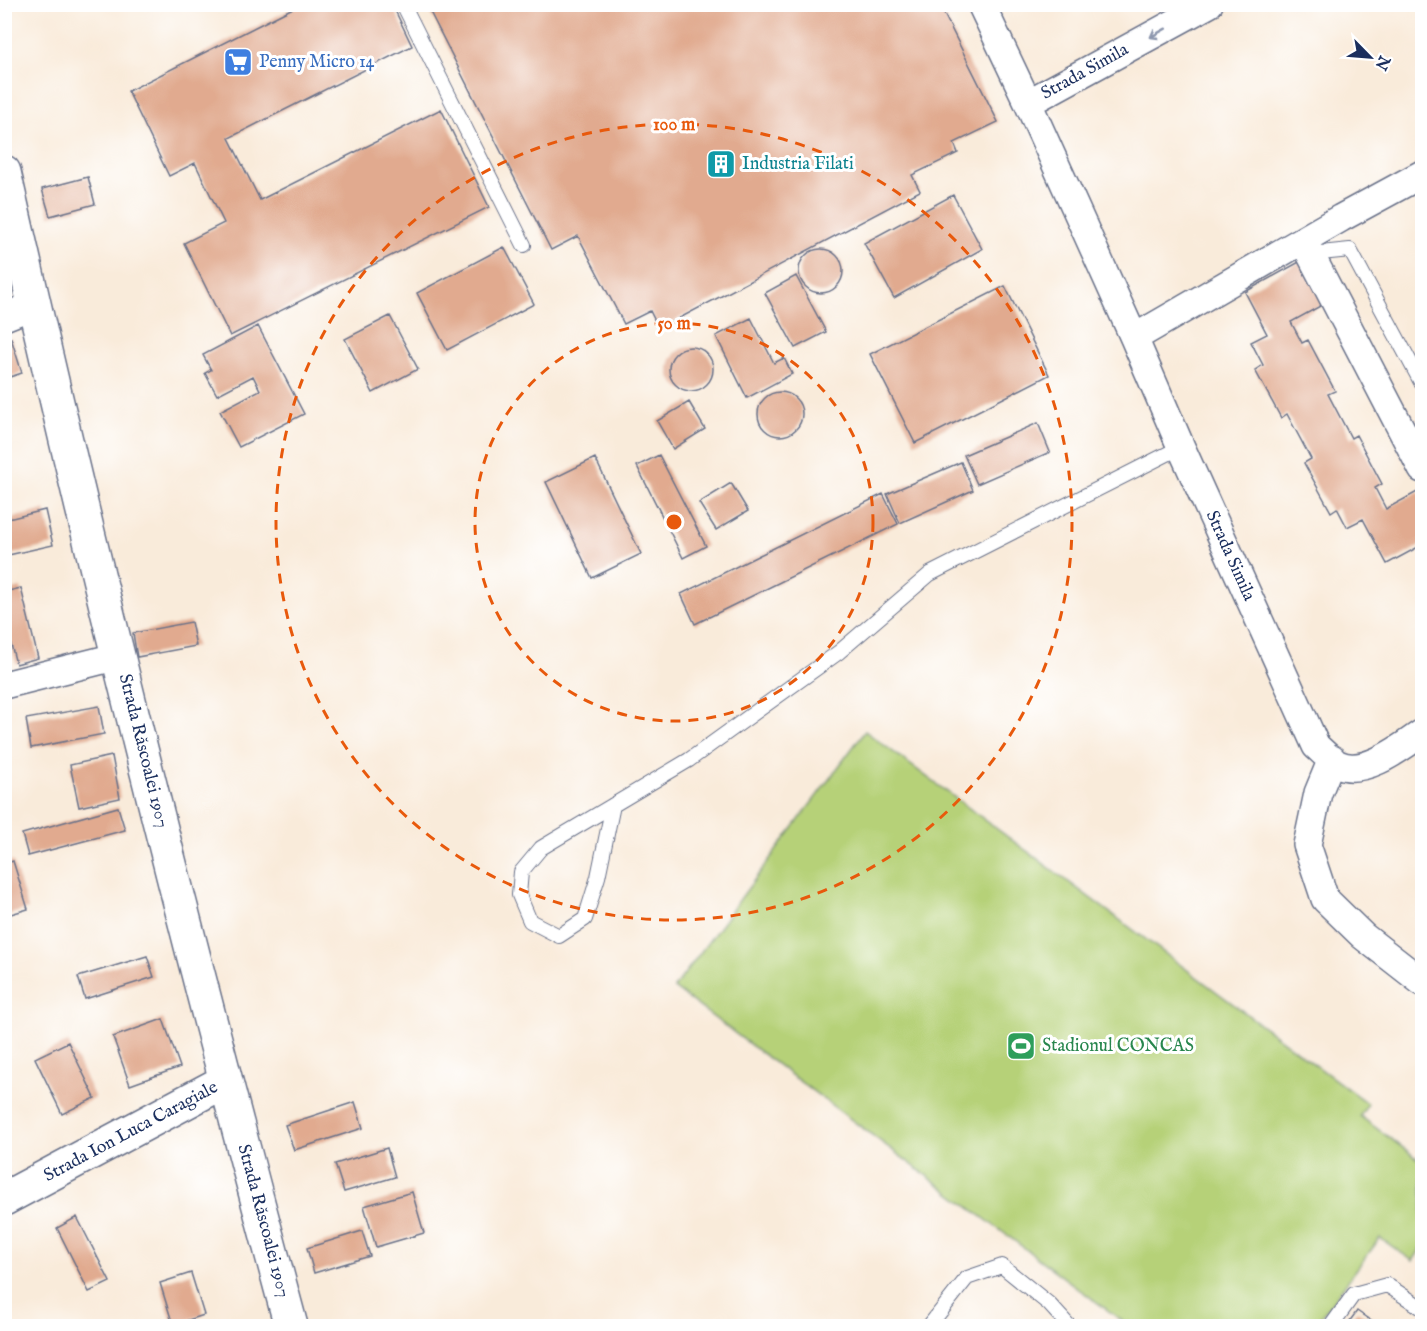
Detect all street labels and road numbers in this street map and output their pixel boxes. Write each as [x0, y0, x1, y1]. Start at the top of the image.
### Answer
street label: Strada Simila [1037, 38, 1133, 105]
street label: Strada Simila [1200, 507, 1260, 605]
street label: Strada Răscoalei 1907 [113, 672, 173, 830]
street label: Strada Ion Luca Caragiale [40, 1076, 222, 1188]
street label: Strada Răscoalei 1907 [231, 1142, 295, 1300]

